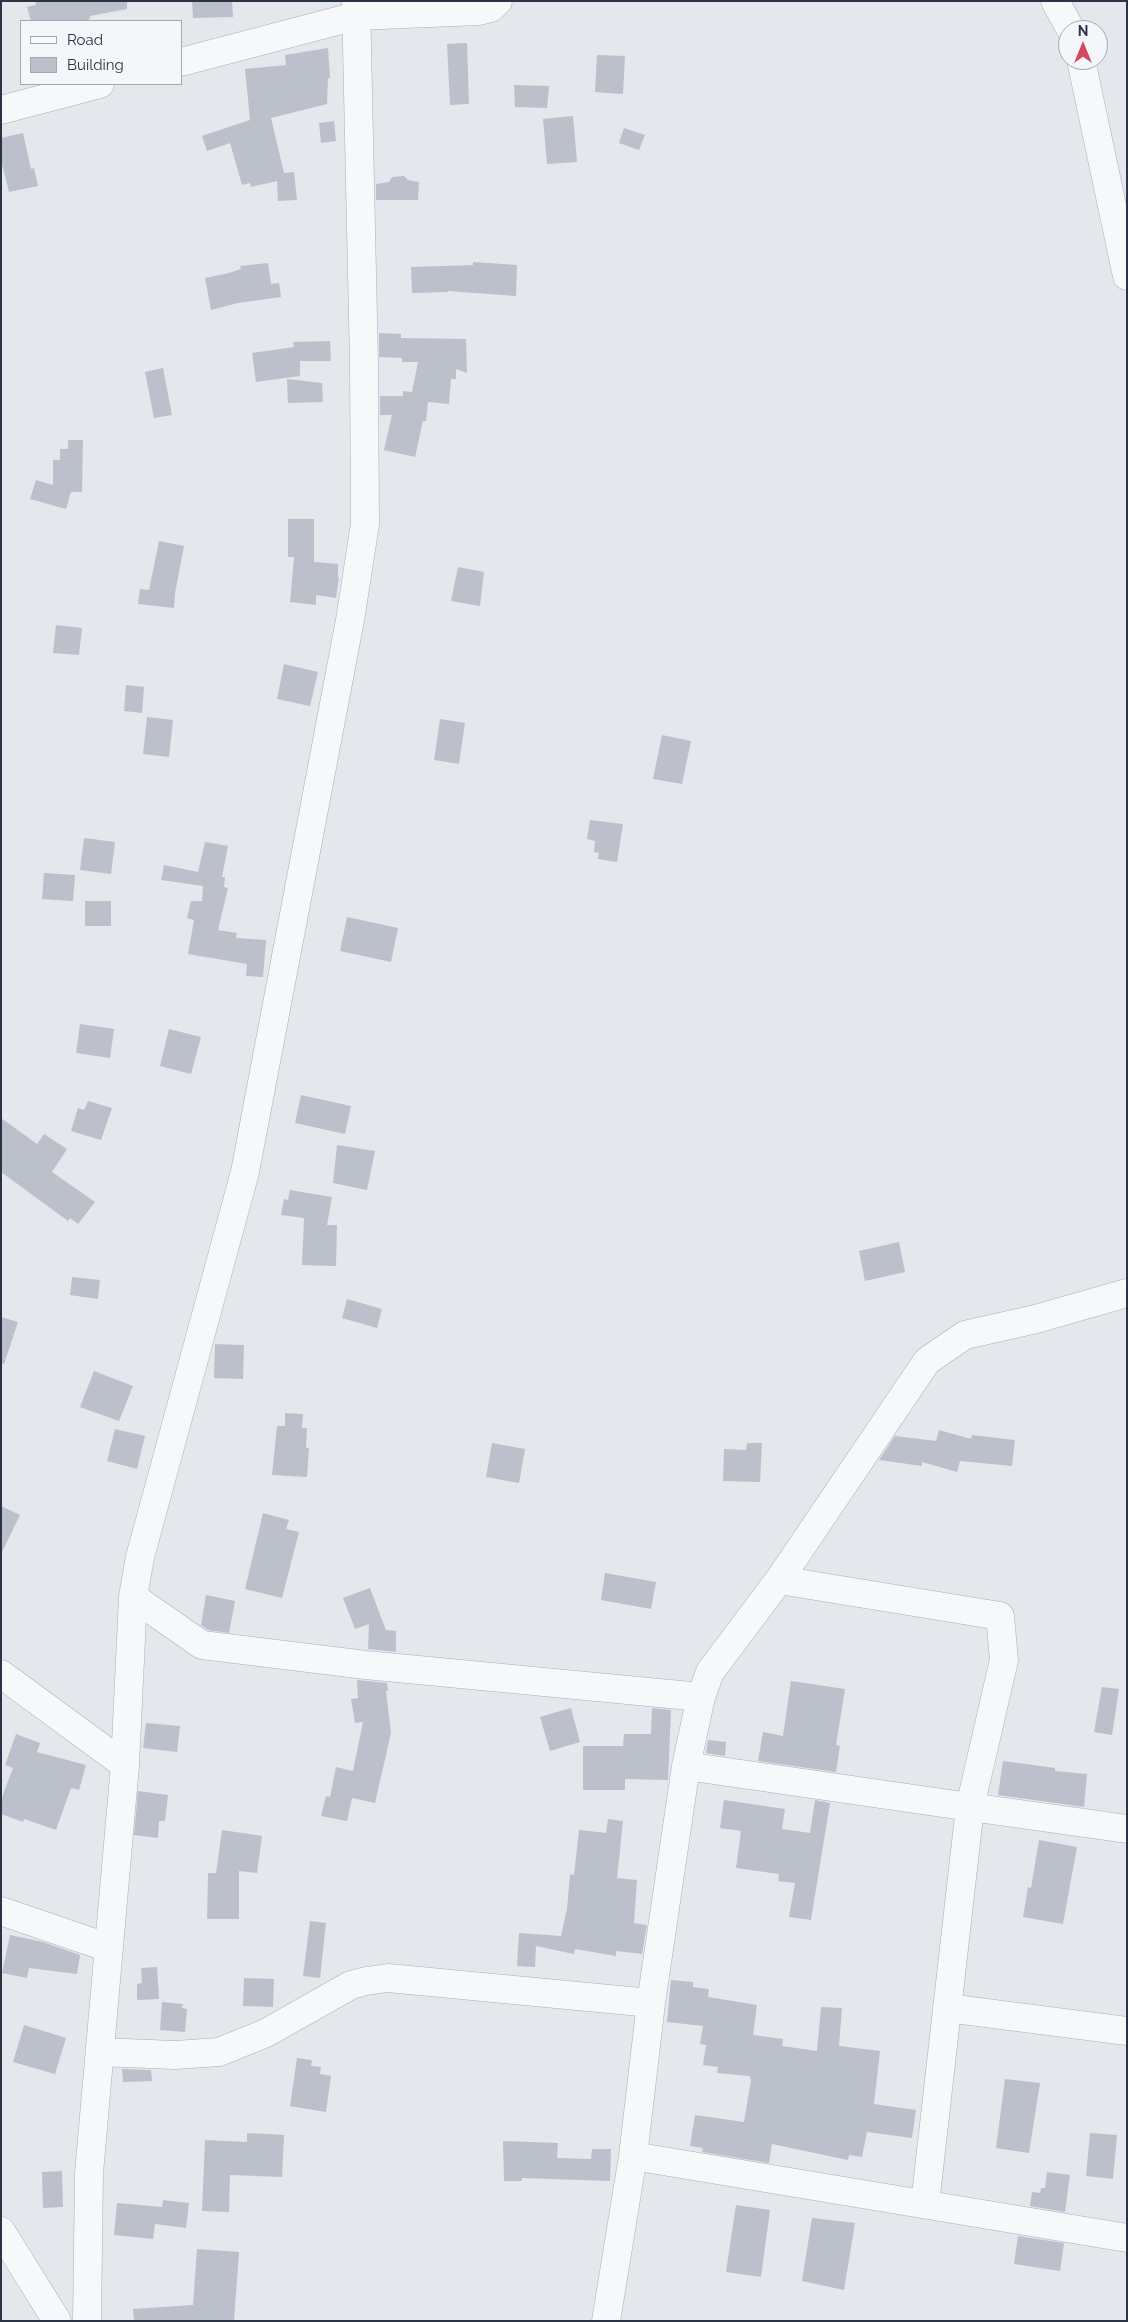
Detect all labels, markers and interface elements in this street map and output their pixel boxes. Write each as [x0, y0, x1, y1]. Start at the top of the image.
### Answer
legend [20, 20, 182, 85]
north arrow [1058, 20, 1108, 70]
text: N [1078, 23, 1088, 39]
text: Road [67, 31, 103, 49]
text: Building [67, 56, 124, 74]

